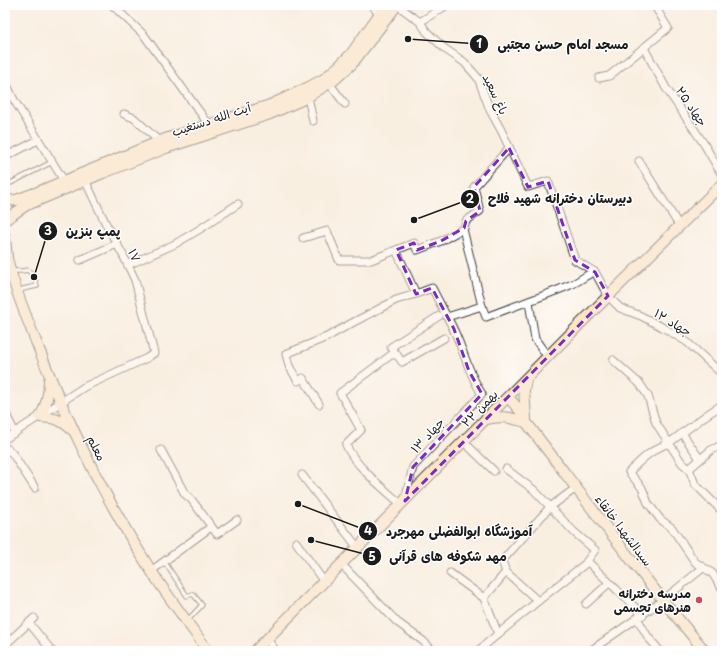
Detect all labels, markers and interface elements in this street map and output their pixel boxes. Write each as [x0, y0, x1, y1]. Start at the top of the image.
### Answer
callout: مسجد امام حسن مجتبی [469, 32, 636, 57]
text: 1 [476, 34, 482, 52]
text: مسجد امام حسن مجتبی [497, 34, 629, 55]
street label: باغ سعید [478, 71, 513, 118]
street label: جهاد ۲۵ [672, 82, 712, 130]
street label: آیت الله دستغیب [169, 97, 254, 140]
callout: دبیرستان دخترانه شهید فلاح [460, 186, 641, 211]
text: دبیرستان دخترانه شهید فلاح [488, 188, 632, 207]
text: 2 [466, 189, 475, 207]
callout: پمپ بنزین [38, 219, 128, 244]
text: 3 [44, 221, 52, 239]
text: پمپ بنزین [66, 221, 120, 240]
street label: ۱۷ [124, 245, 146, 265]
street label: جهاد ۱۲ [651, 304, 695, 340]
street label: ۲۲ بهمن [457, 385, 501, 431]
street label: جهاد ۱۳ [406, 413, 448, 457]
street label: معلم [82, 432, 111, 464]
street label: سیدالشهدا خانقاء [591, 490, 657, 570]
callout: آموزشگاه ابوالفضلی مهرجرد [358, 519, 540, 544]
text: 4 [364, 521, 372, 539]
text: آموزشگاه ابوالفضلی مهرجرد [386, 521, 533, 540]
callout: مهد شکوفه های قرآنی [362, 544, 515, 569]
text: مهد شکوفه های قرآنی [389, 546, 507, 565]
text: 5 [368, 547, 376, 565]
place label: مدرسه دخترانه هنرهای تجسمی [614, 584, 691, 616]
marker: مدرسه دخترانه هنرهای تجسمی [694, 595, 704, 605]

